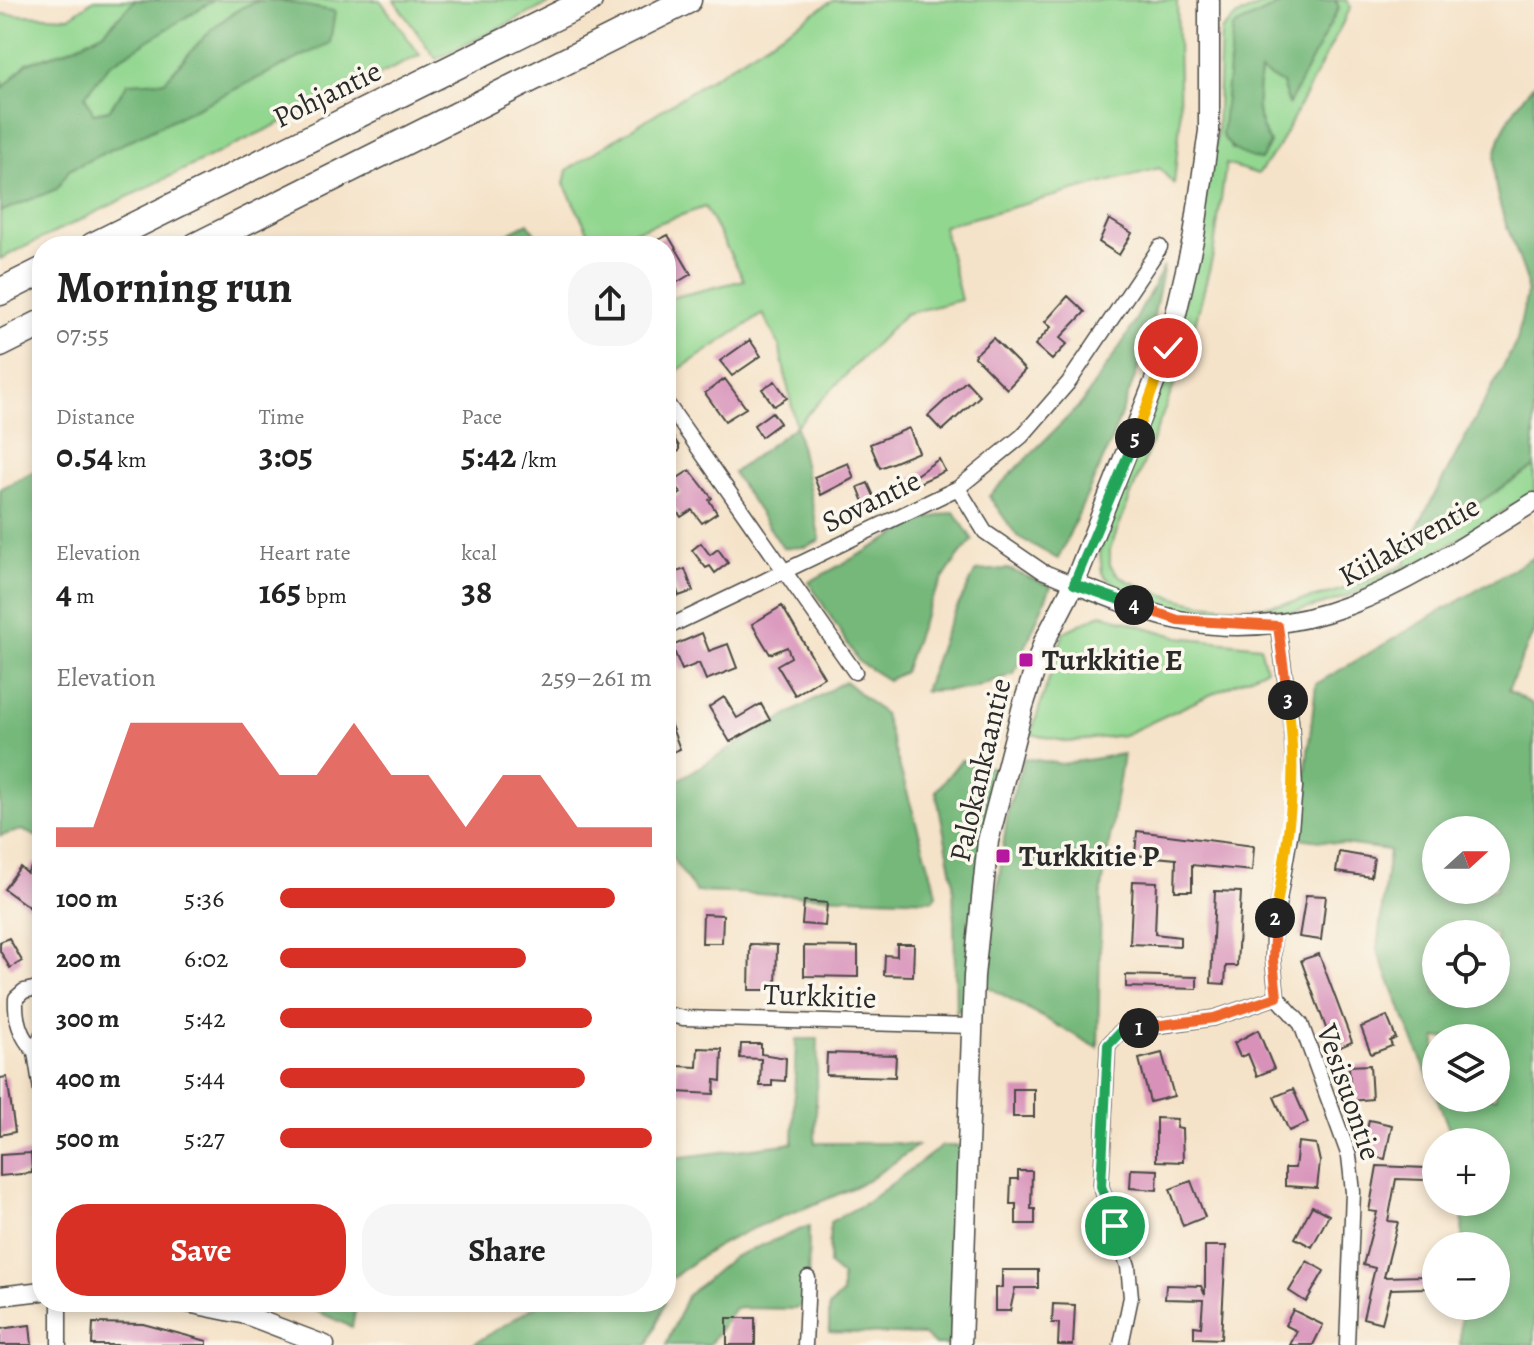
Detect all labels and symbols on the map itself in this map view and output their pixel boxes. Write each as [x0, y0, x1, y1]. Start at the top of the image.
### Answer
street label: Pohjantie [266, 51, 388, 137]
pin [1134, 314, 1202, 382]
pin: 5 [1115, 418, 1155, 458]
street label: Sovantie [815, 460, 927, 542]
street label: Kiilakiventie [1332, 486, 1486, 596]
pin: 4 [1114, 585, 1154, 625]
place label: Turkkitie E [1042, 640, 1183, 680]
marker: Turkkitie E [1017, 651, 1035, 669]
street label: Palokankaantie [939, 674, 1021, 866]
pin: 3 [1268, 680, 1308, 720]
north arrow [1422, 816, 1510, 904]
place label: Turkkitie P [1019, 836, 1160, 876]
marker: Turkkitie P [994, 847, 1012, 865]
pin: 2 [1255, 898, 1295, 938]
street label: Turkkitie [763, 974, 877, 1018]
pin: 1 [1119, 1008, 1159, 1048]
street label: Vesisuontie [1307, 1018, 1391, 1165]
pin [1081, 1192, 1149, 1260]

